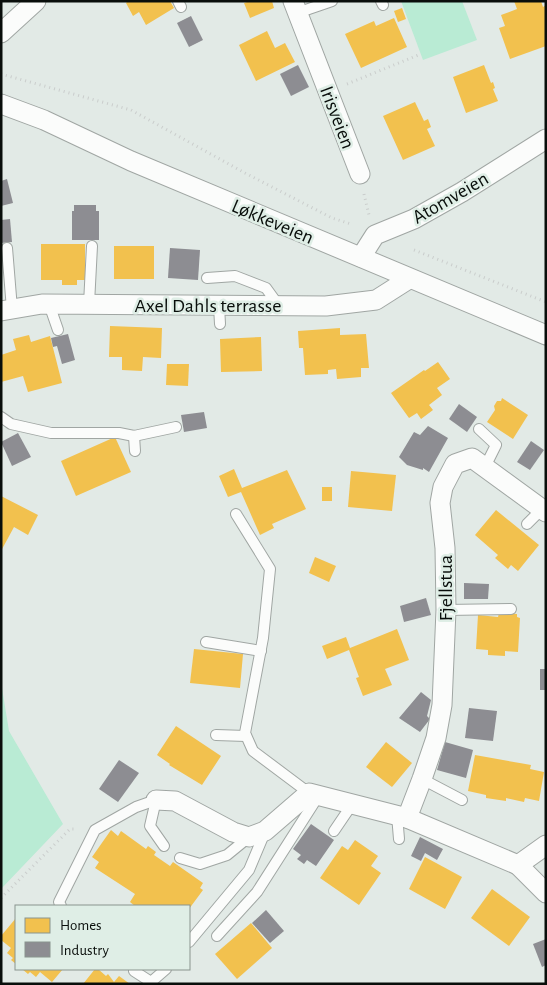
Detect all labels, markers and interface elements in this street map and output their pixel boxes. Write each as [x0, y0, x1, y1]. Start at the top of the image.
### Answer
street label: Irisveien [316, 83, 358, 152]
street label: Atomveien [409, 168, 492, 228]
street label: Løkkeveien [229, 196, 316, 248]
street label: Axel Dahls terrasse [135, 296, 281, 316]
street label: Fjellstua [436, 555, 456, 621]
legend [15, 905, 190, 970]
text: Homes [60, 918, 102, 933]
text: Industry [60, 943, 109, 958]

